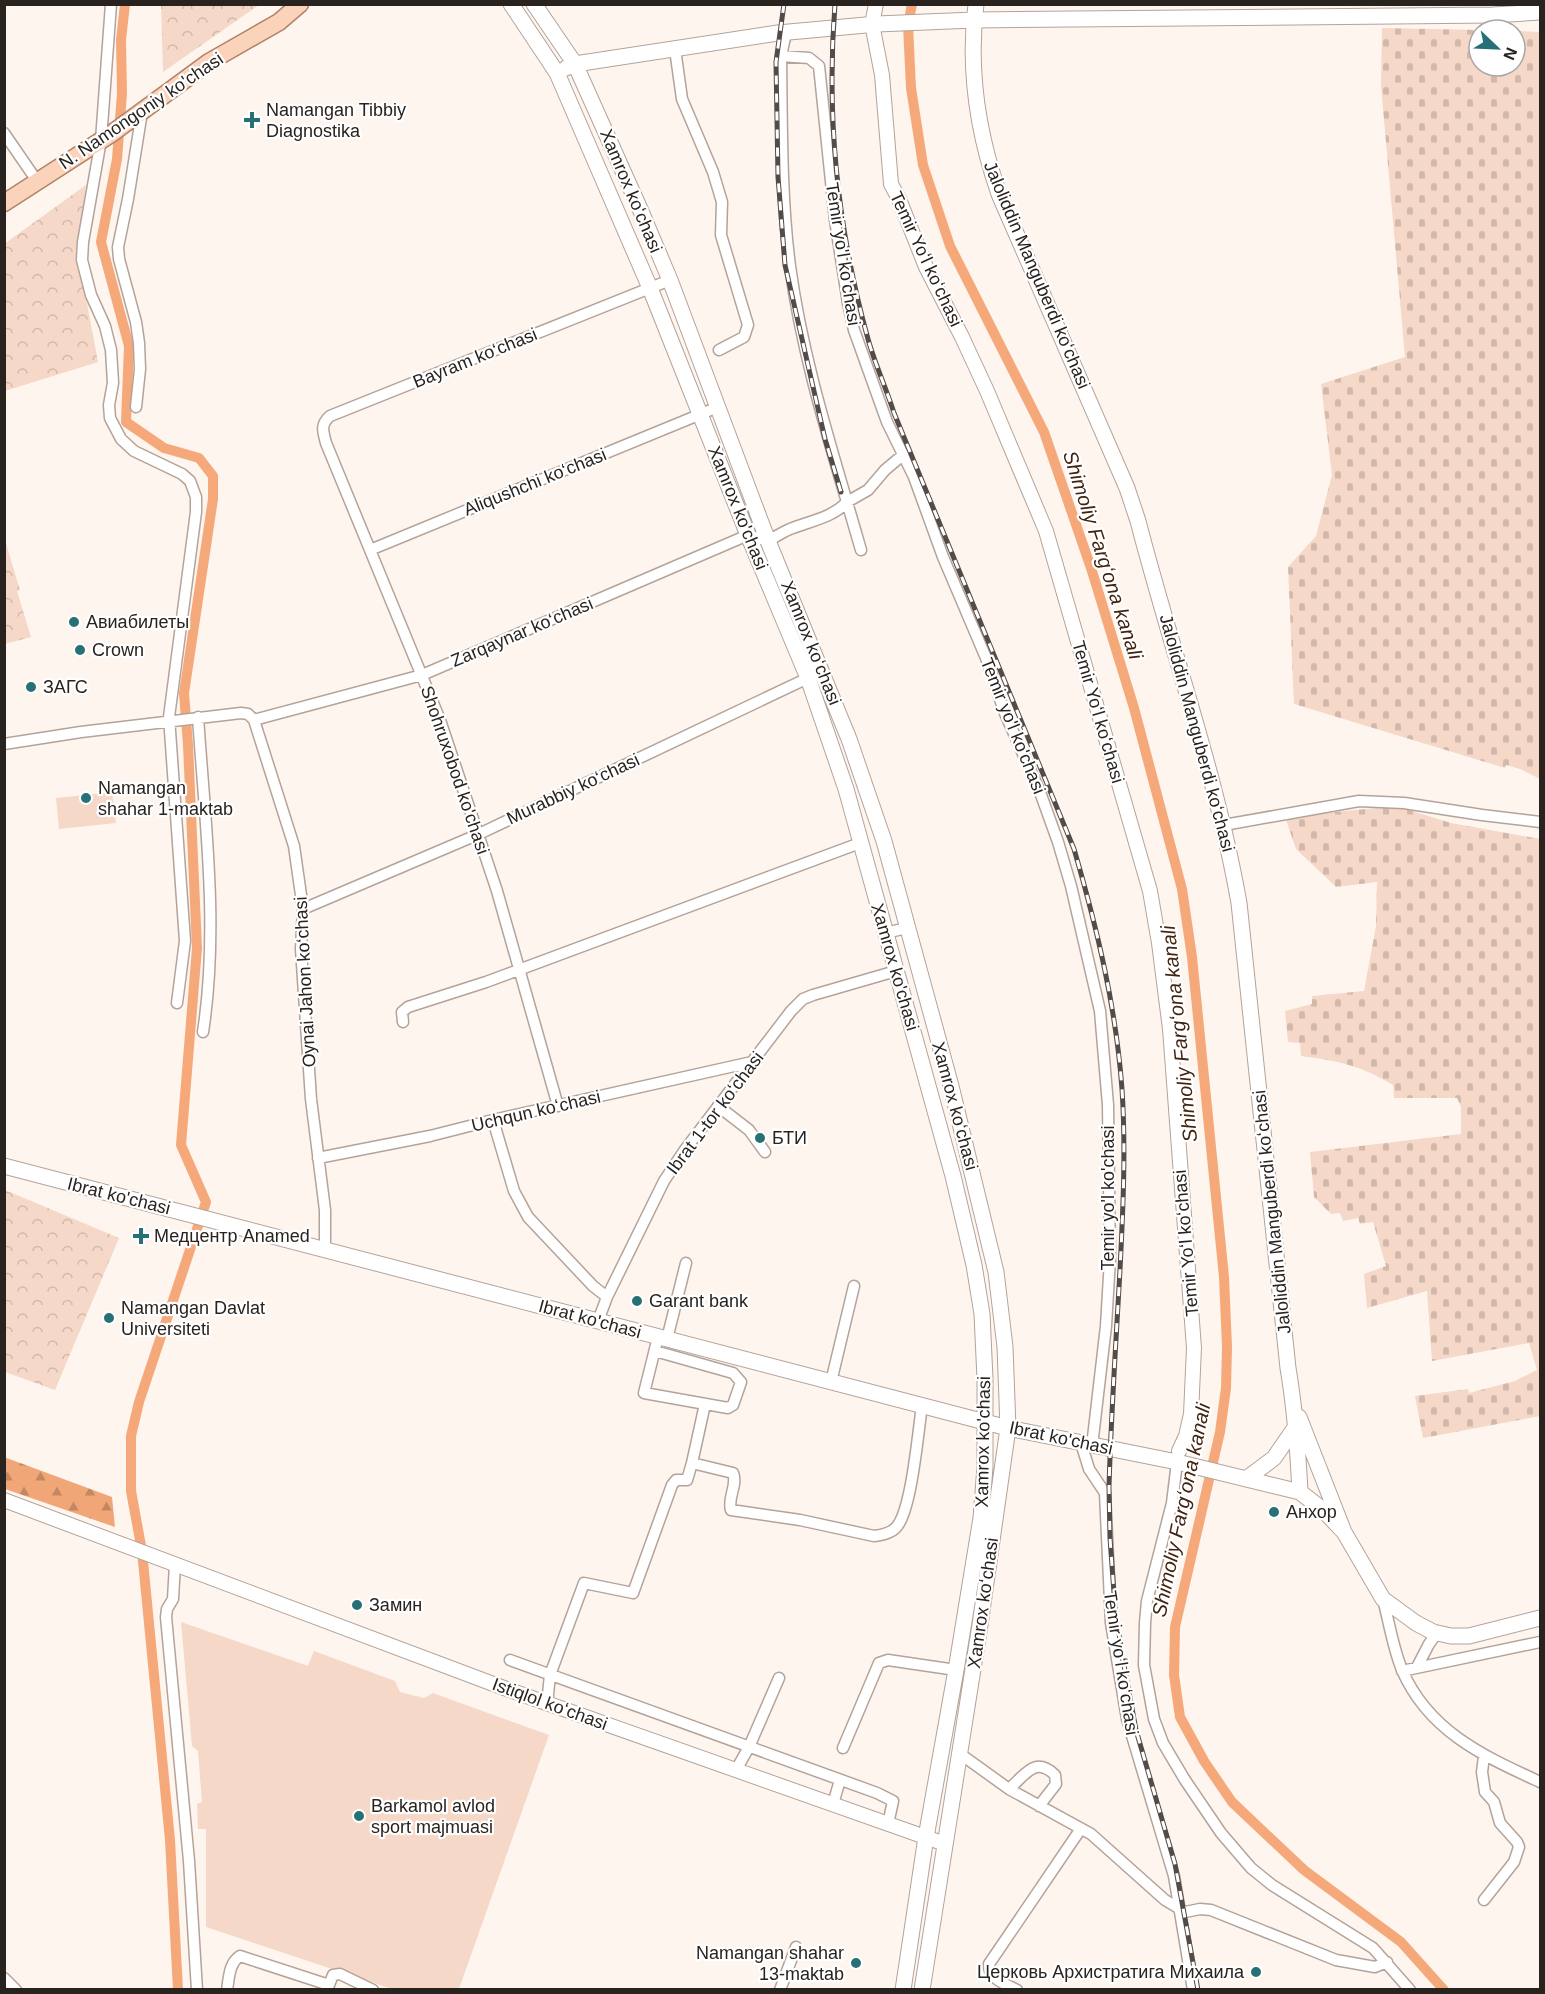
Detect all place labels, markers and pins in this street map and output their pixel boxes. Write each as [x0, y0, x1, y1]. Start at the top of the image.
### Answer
place label: Namangan Tibbiy Diagnostika [266, 100, 406, 141]
marker: Namangan Tibbiy Diagnostika [243, 111, 261, 129]
place label: Авиабилеты [86, 612, 189, 632]
marker: Авиабилеты [67, 615, 81, 629]
place label: Crown [92, 640, 144, 660]
marker: Crown [73, 643, 87, 657]
place label: ЗАГС [43, 677, 88, 697]
marker: ЗАГС [24, 680, 38, 694]
place label: Namangan shahar 1-maktab [98, 778, 233, 819]
marker: Namangan shahar 1-maktab [79, 791, 93, 805]
place label: БТИ [772, 1128, 807, 1148]
marker: БТИ [753, 1131, 767, 1145]
place label: Медцентр Anamed [154, 1226, 310, 1246]
marker: Медцентр Anamed [132, 1227, 150, 1245]
place label: Garant bank [649, 1291, 749, 1311]
marker: Garant bank [630, 1294, 644, 1308]
place label: Namangan Davlat Universiteti [121, 1298, 265, 1339]
marker: Namangan Davlat Universiteti [102, 1311, 116, 1325]
place label: Анхор [1286, 1502, 1337, 1522]
marker: Анхор [1267, 1505, 1281, 1519]
place label: Замин [369, 1595, 422, 1615]
marker: Замин [350, 1598, 364, 1612]
place label: Barkamol avlod sport majmuasi [371, 1796, 495, 1837]
marker: Barkamol avlod sport majmuasi [352, 1809, 366, 1823]
place label: Namangan shahar 13-maktab [696, 1943, 844, 1984]
marker: Namangan shahar 13-maktab [849, 1956, 863, 1970]
place label: Церковь Архистратига Михаила [977, 1962, 1245, 1982]
marker: Церковь Архистратига Михаила [1249, 1965, 1263, 1979]

